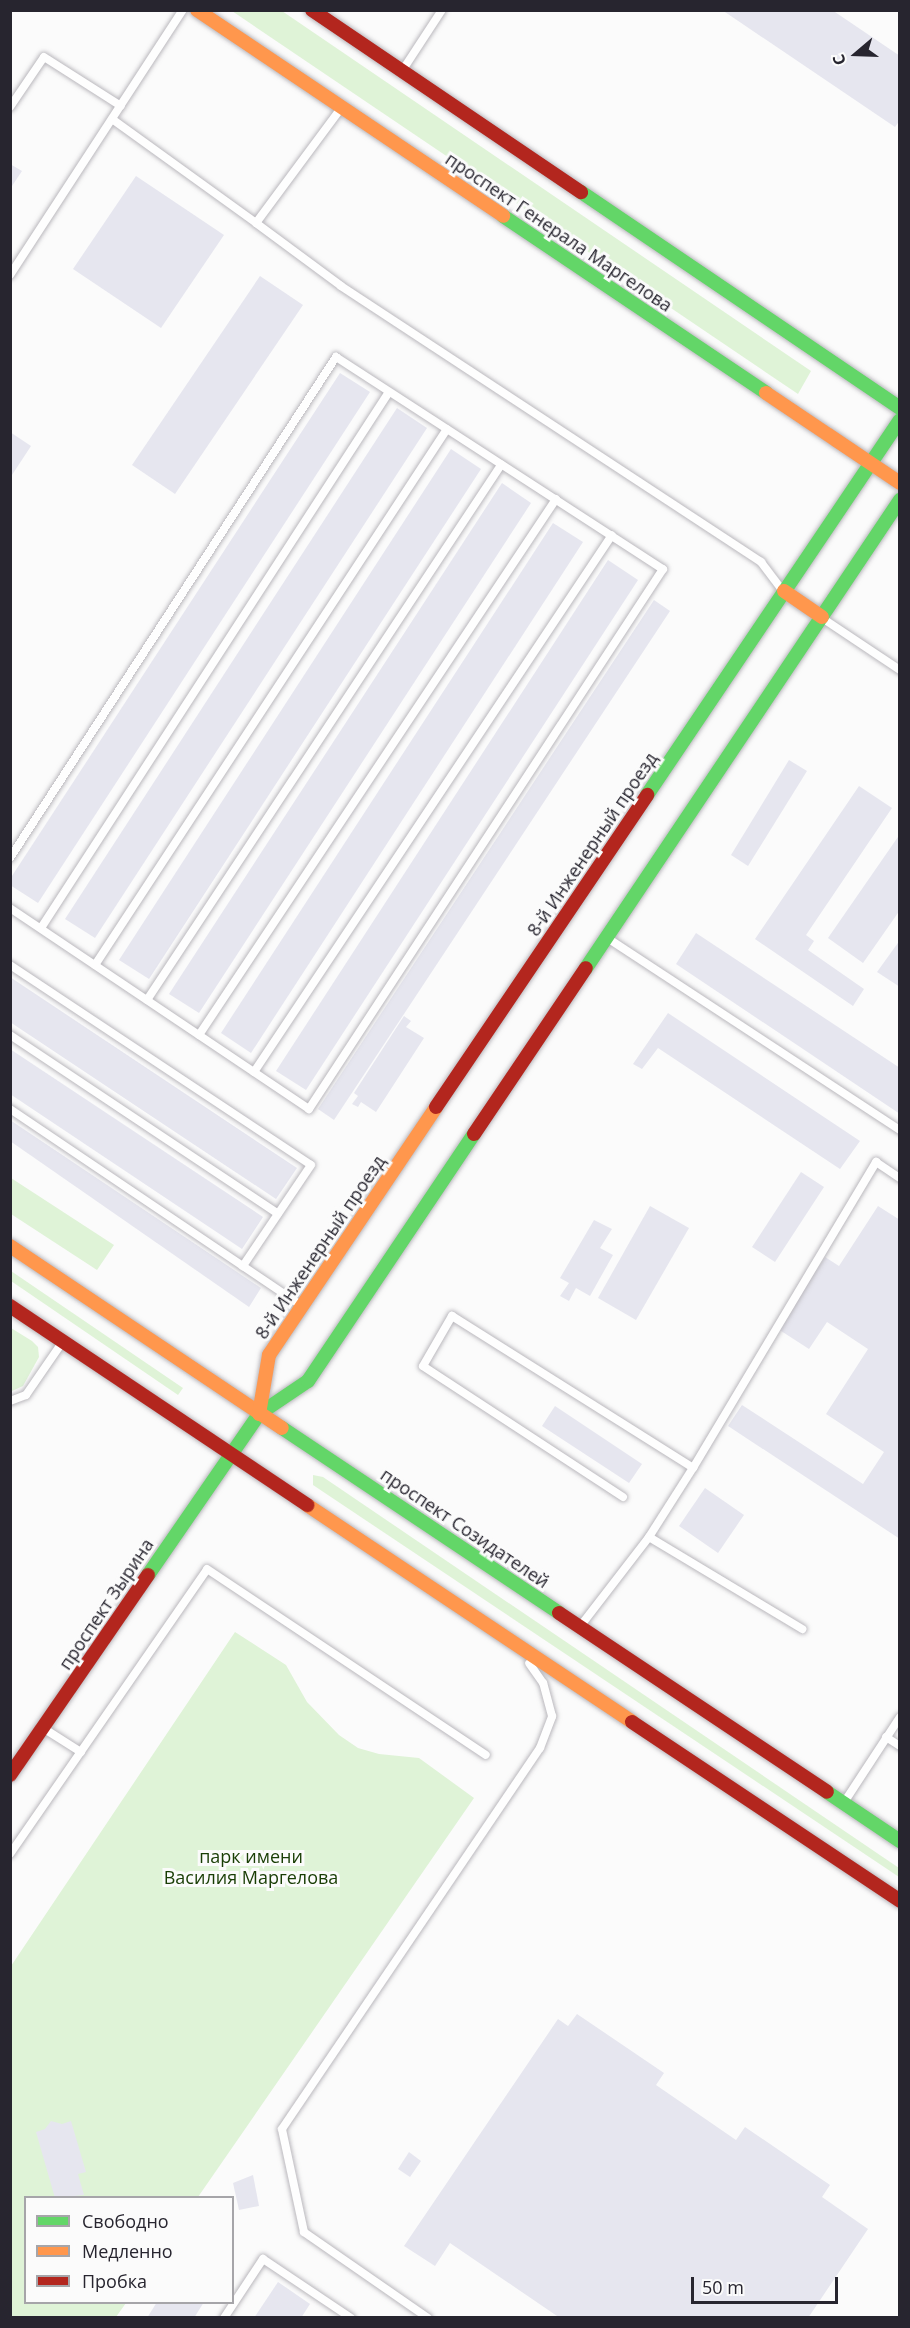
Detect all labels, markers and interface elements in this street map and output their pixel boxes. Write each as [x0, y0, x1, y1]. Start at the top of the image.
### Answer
north arrow [826, 24, 886, 84]
text: С [827, 51, 851, 68]
street label: проспект Генерала Маргелова [442, 148, 676, 316]
street label: 8-й Инженерный проезд [522, 748, 662, 940]
street label: 8-й Инженерный проезд [250, 1151, 390, 1343]
street label: проспект Созидателей [377, 1464, 553, 1592]
street label: проспект Зырина [54, 1534, 158, 1674]
park label: парк имени Василия Маргелова [164, 1846, 338, 1888]
legend [24, 2196, 234, 2304]
text: Свободно [82, 2209, 169, 2233]
text: Медленно [82, 2239, 173, 2263]
scale bar [694, 2265, 841, 2303]
text: Пробка [82, 2269, 147, 2293]
text: 50 m [702, 2275, 744, 2299]

